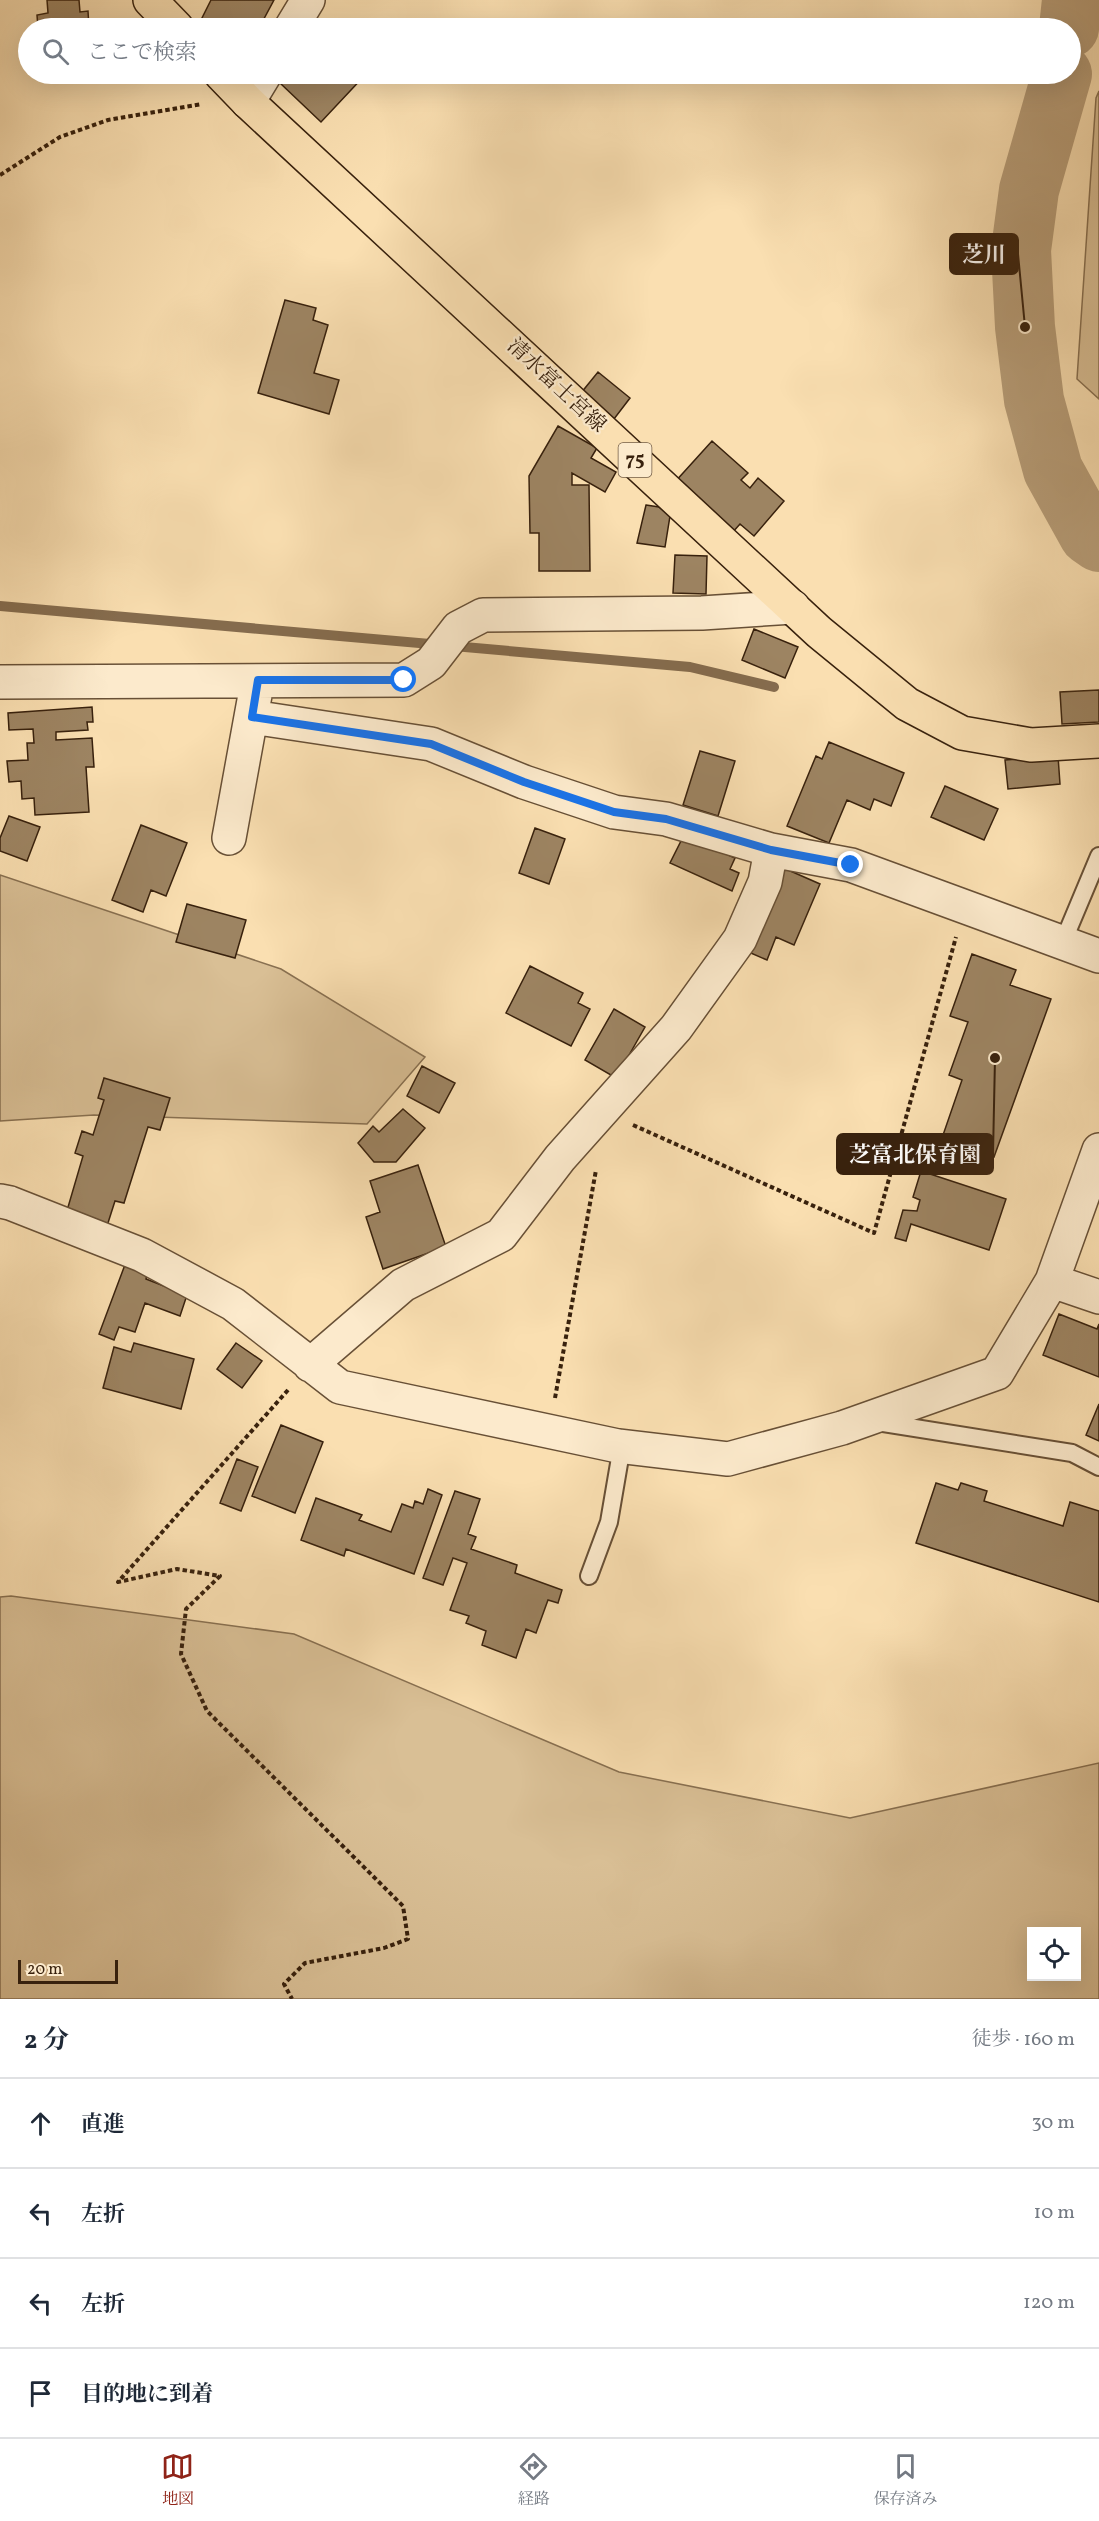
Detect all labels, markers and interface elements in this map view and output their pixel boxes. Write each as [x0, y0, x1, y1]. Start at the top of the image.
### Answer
search box [18, 18, 1081, 84]
icon: search [39, 35, 72, 68]
text: ここで検索 [87, 38, 197, 69]
callout: 芝川 [950, 234, 1018, 274]
text: 芝川 [962, 241, 1006, 272]
street label: 清水富士宮線 [500, 332, 612, 440]
road number: 75 [618, 443, 652, 477]
route start [390, 666, 416, 692]
route end [837, 851, 863, 877]
callout: 芝富北保育園 [837, 1134, 993, 1174]
text: 芝富北保育園 [849, 1141, 981, 1172]
map controls [1027, 1927, 1081, 1981]
button: locate [1027, 1927, 1081, 1981]
scale bar [18, 1957, 118, 1984]
text: 20 m [27, 1959, 62, 1981]
text: 2 分 [24, 2023, 69, 2059]
text: 徒歩 · 160 m [971, 2026, 1075, 2054]
icon: ahead [24, 2107, 57, 2140]
text: 30 m [1031, 2109, 1075, 2137]
text: 直進 [81, 2110, 125, 2141]
icon: left [24, 2197, 57, 2230]
text: 10 m [1034, 2199, 1075, 2227]
text: 左折 [81, 2200, 125, 2231]
icon: left [24, 2287, 57, 2320]
text: 120 m [1023, 2289, 1075, 2317]
text: 左折 [81, 2290, 125, 2321]
icon: arrive [24, 2377, 57, 2410]
text: 目的地に到着 [81, 2380, 213, 2411]
tab: 地図 [161, 2450, 194, 2511]
tab: 経路 [517, 2450, 550, 2511]
tab: 保存済み [873, 2450, 937, 2511]

